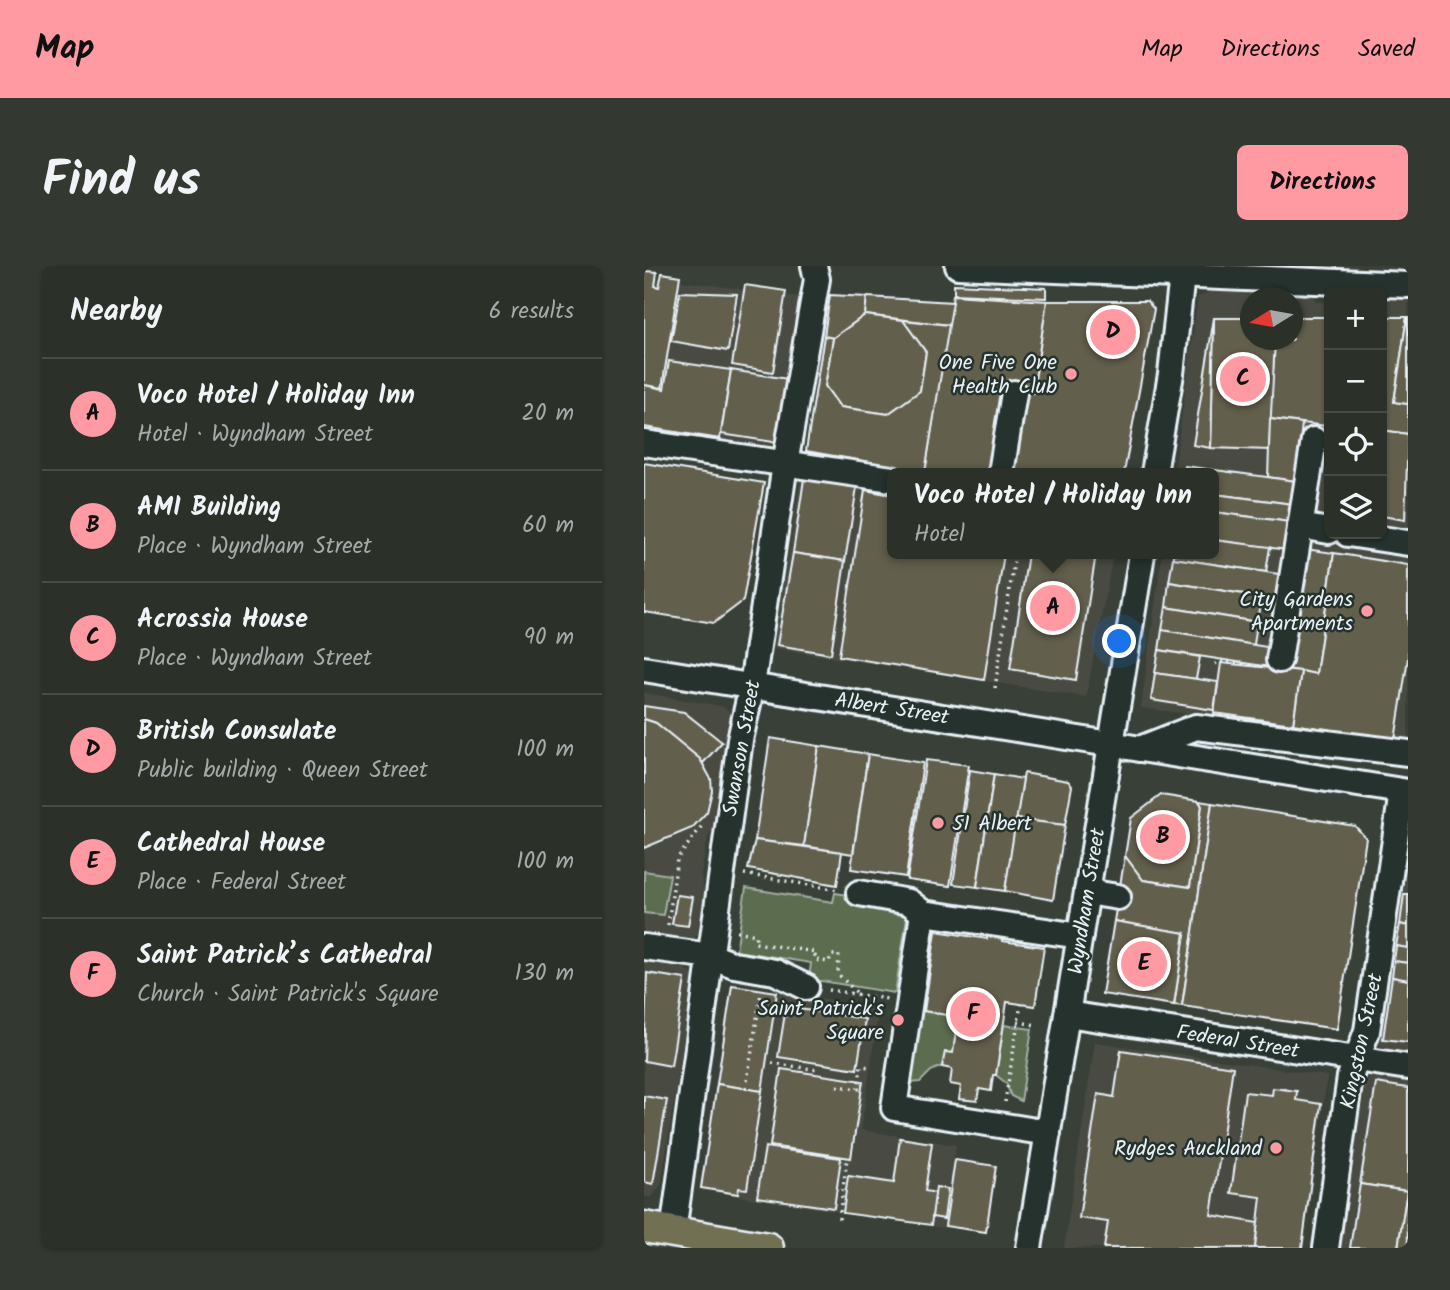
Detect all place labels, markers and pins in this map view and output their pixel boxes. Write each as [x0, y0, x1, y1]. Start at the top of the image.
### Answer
pin: D [1090, 306, 1136, 358]
place label: One Five One Health Club [939, 347, 1058, 404]
pin: C [1220, 353, 1266, 405]
marker: One Five One Health Club [1063, 366, 1079, 382]
pin: A [1030, 582, 1076, 634]
place label: City Gardens Apartments [1239, 584, 1353, 641]
marker: City Gardens Apartments [1359, 603, 1375, 619]
place label: 51 Albert [952, 808, 1033, 841]
pin: B [1140, 811, 1186, 863]
marker: 51 Albert [930, 815, 946, 831]
pin: E [1121, 938, 1167, 990]
pin: F [950, 988, 996, 1040]
place label: Saint Patrick's Square [758, 993, 885, 1050]
marker: Saint Patrick's Square [890, 1012, 906, 1028]
place label: Rydges Auckland [1114, 1133, 1263, 1166]
marker: Rydges Auckland [1268, 1140, 1284, 1156]

